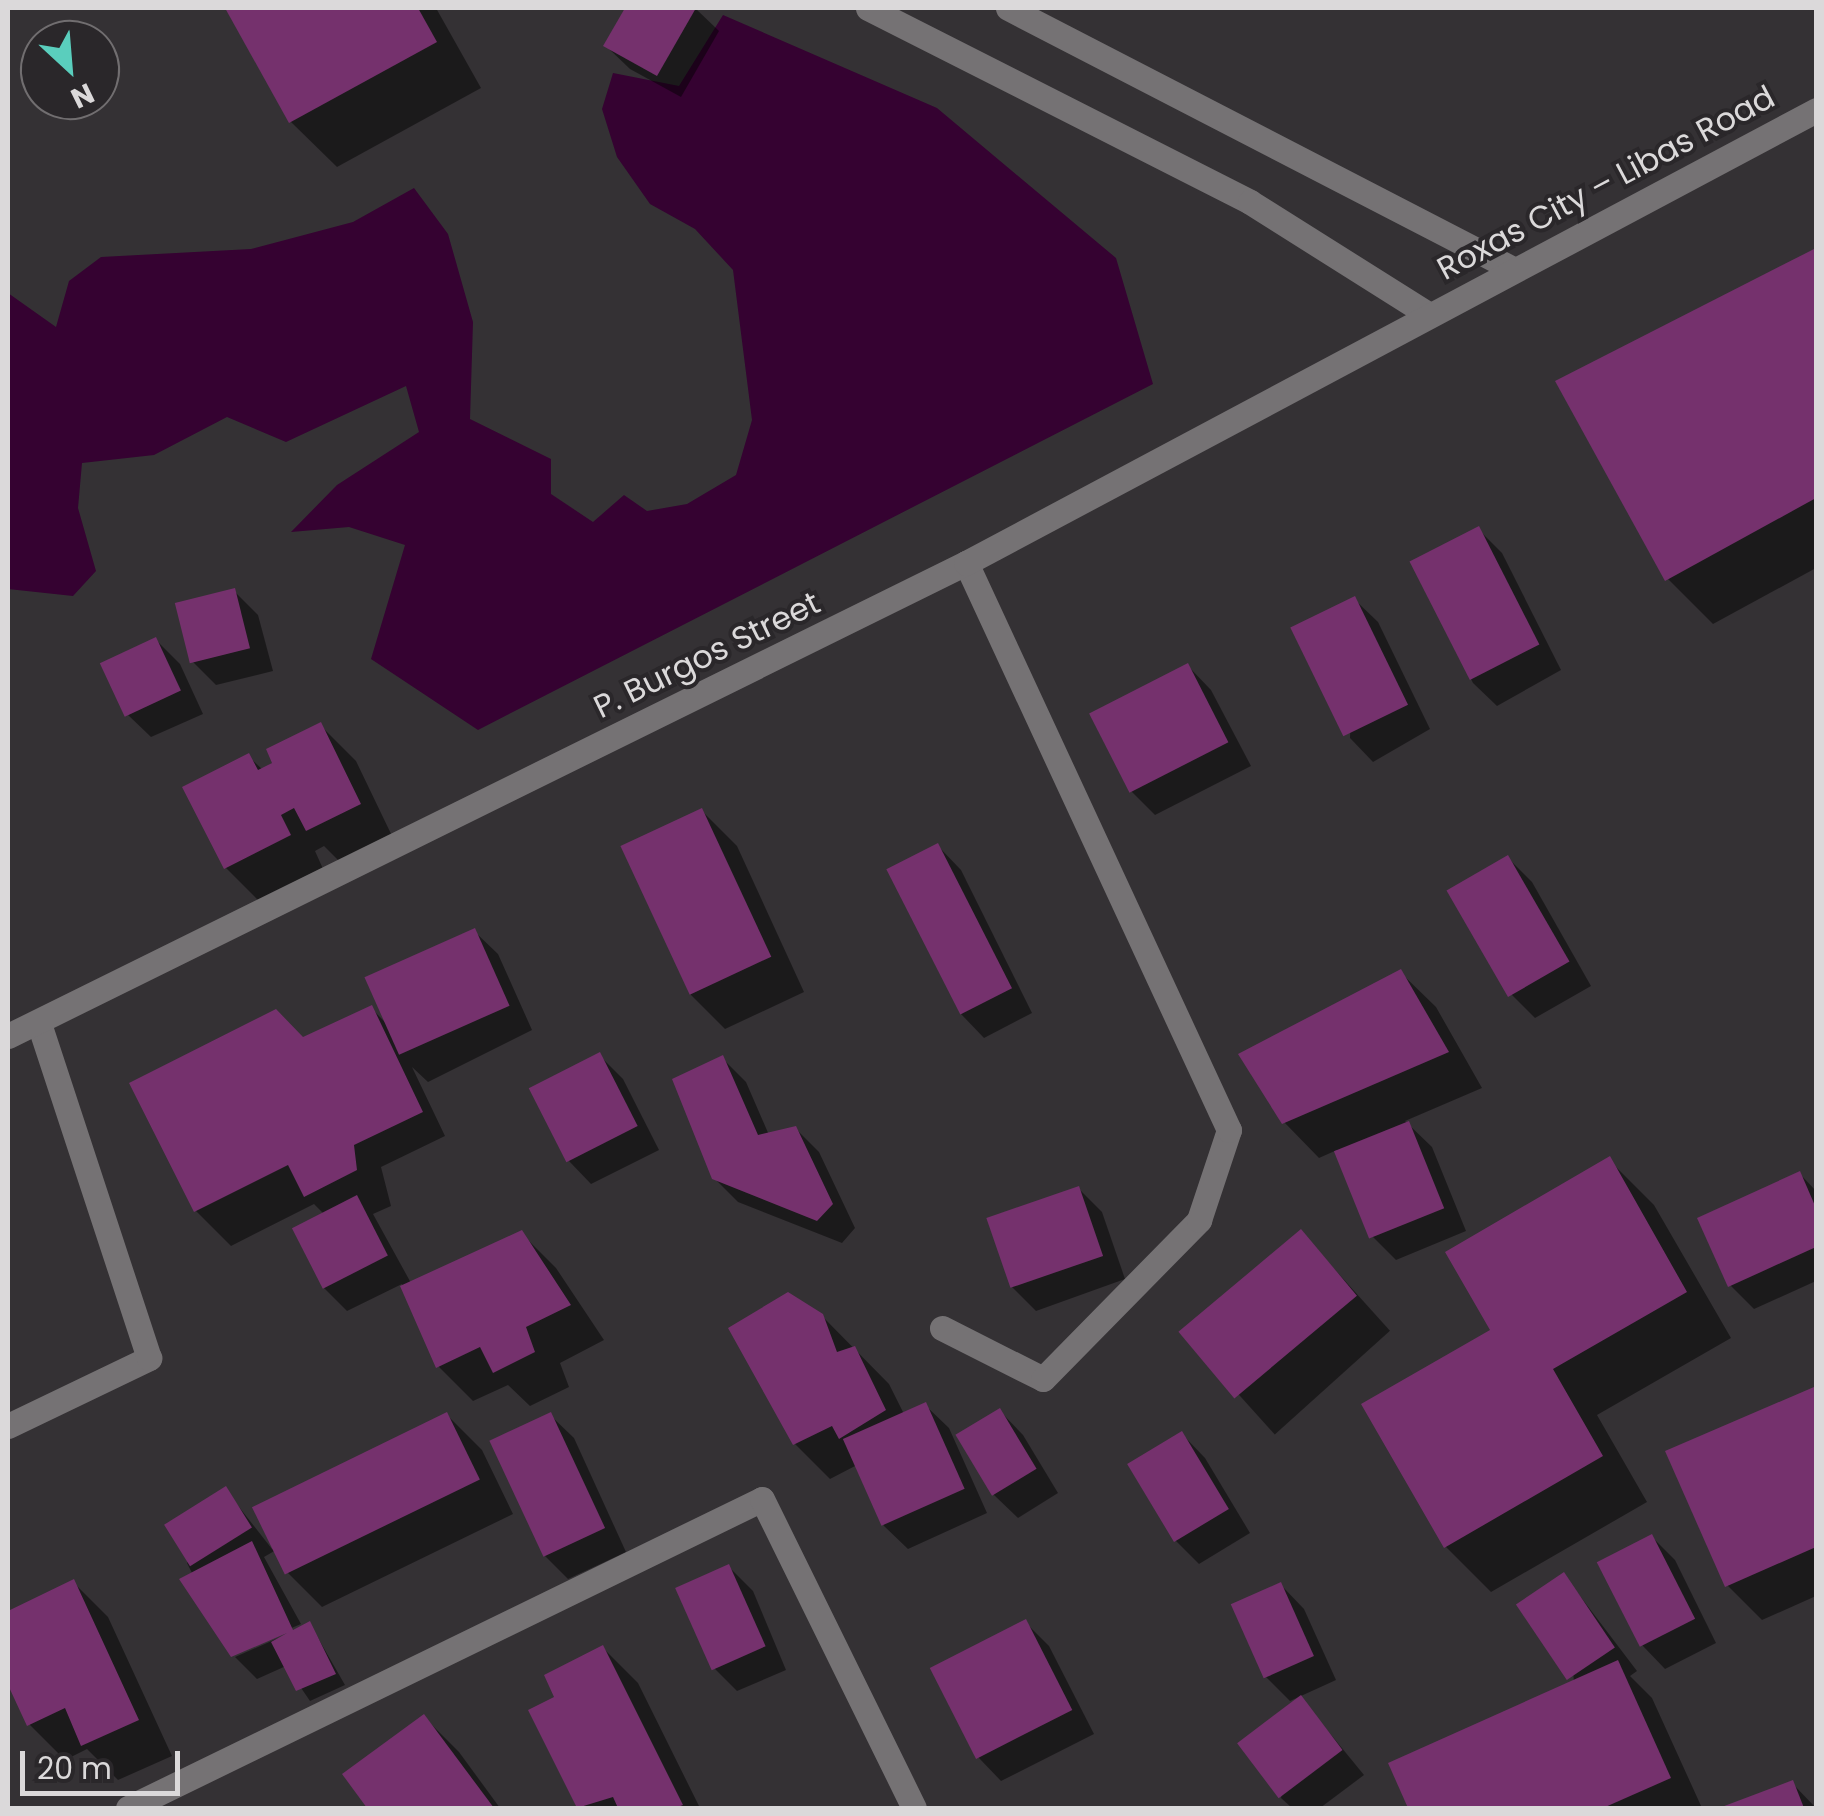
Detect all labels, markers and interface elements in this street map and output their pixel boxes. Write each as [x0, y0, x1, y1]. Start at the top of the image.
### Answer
north arrow [20, 20, 120, 120]
text: N [64, 73, 101, 118]
street label: Roxas City – Libas Road [1431, 78, 1781, 288]
street label: P. Burgos Street [588, 584, 826, 726]
scale bar [25, 1731, 185, 1793]
text: 20 m [37, 1747, 112, 1790]

